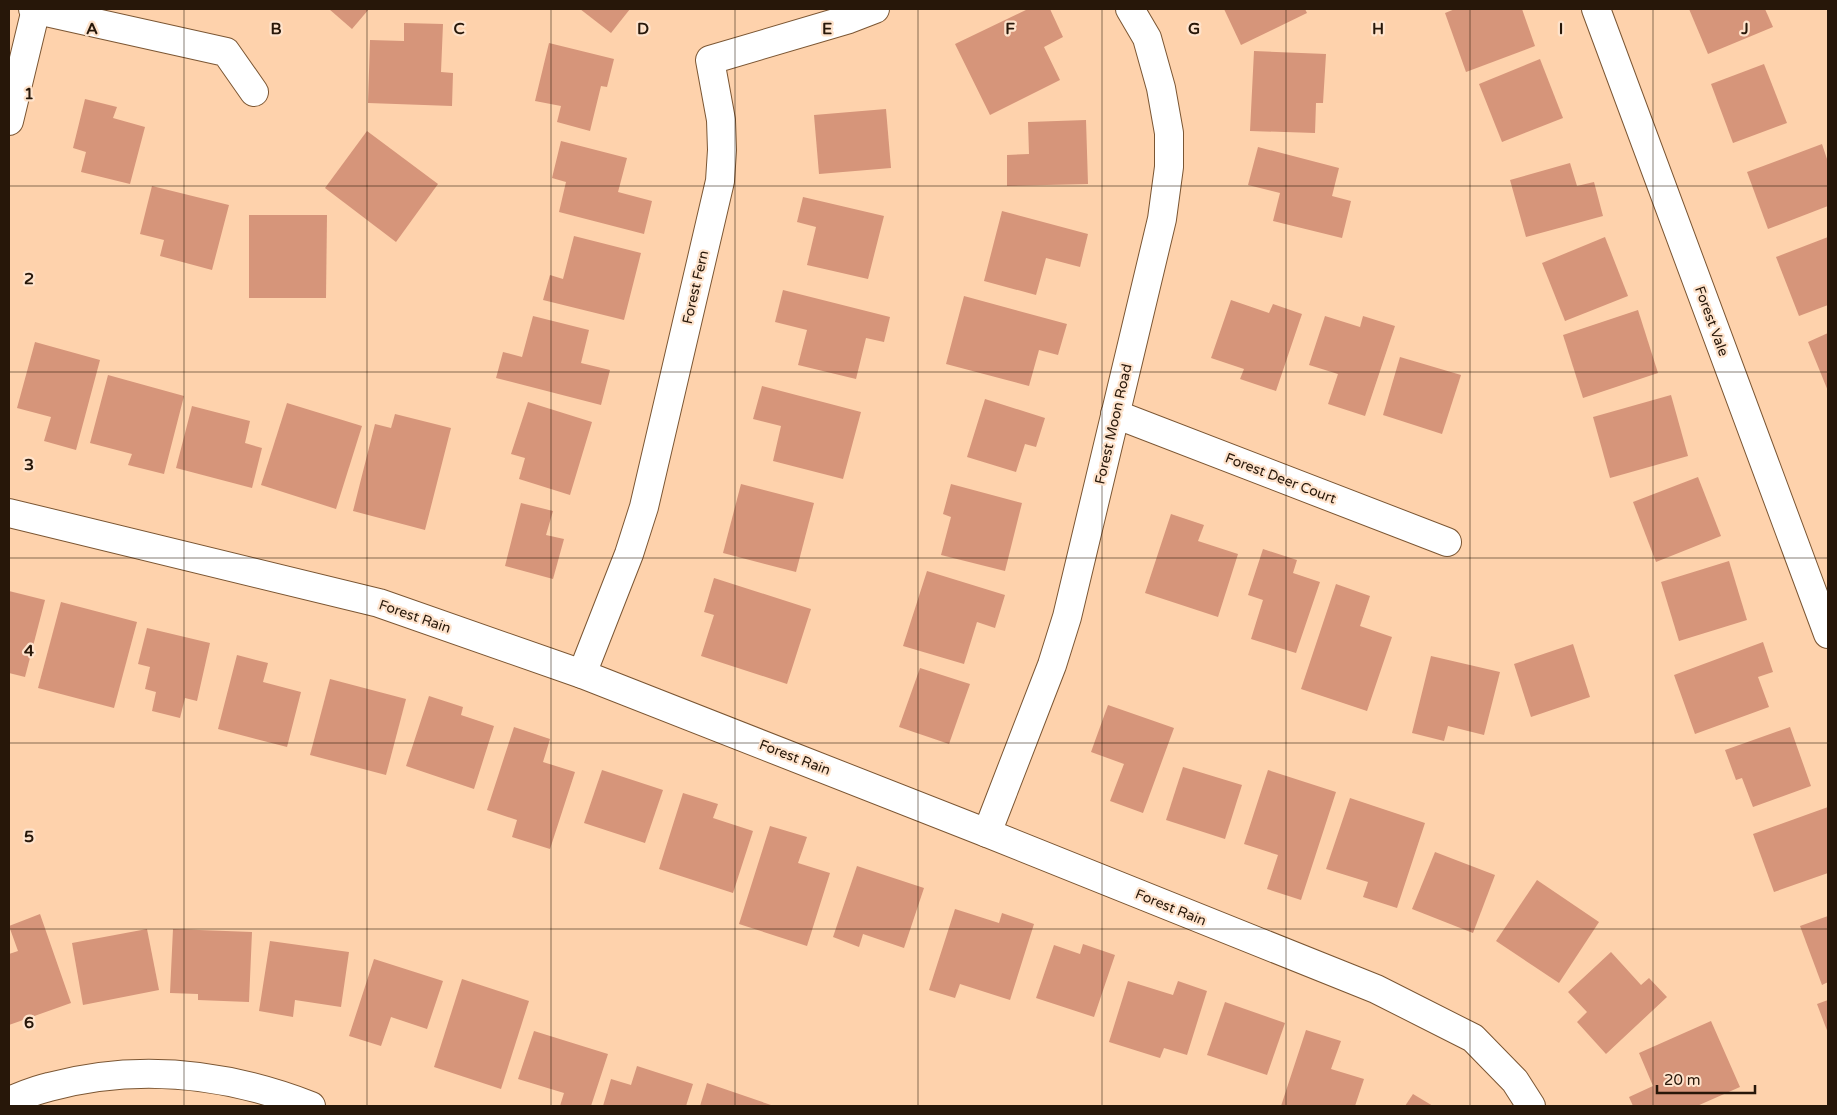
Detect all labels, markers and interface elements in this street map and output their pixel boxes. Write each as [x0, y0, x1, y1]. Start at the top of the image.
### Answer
text: A [86, 19, 98, 39]
text: B [270, 19, 282, 39]
text: C [453, 19, 465, 39]
text: D [637, 19, 649, 39]
text: E [822, 19, 832, 39]
text: F [1005, 19, 1015, 39]
text: G [1188, 19, 1200, 39]
text: H [1372, 19, 1384, 39]
text: I [1559, 19, 1563, 39]
text: J [1740, 19, 1749, 39]
text: 1 [24, 84, 34, 104]
street label: Forest Fern [679, 249, 712, 326]
text: 2 [24, 269, 34, 289]
street label: Forest Vale [1691, 284, 1732, 359]
street label: Forest Moon Road [1091, 362, 1136, 486]
street label: Forest Deer Court [1223, 449, 1339, 508]
text: 3 [24, 455, 34, 475]
street label: Forest Rain [377, 596, 453, 637]
text: 4 [24, 641, 34, 661]
street label: Forest Rain [757, 736, 833, 779]
text: 5 [24, 827, 34, 847]
street label: Forest Rain [1133, 886, 1209, 929]
text: 6 [24, 1013, 34, 1033]
scale bar [1657, 1062, 1754, 1094]
text: 20 m [1664, 1071, 1701, 1089]

